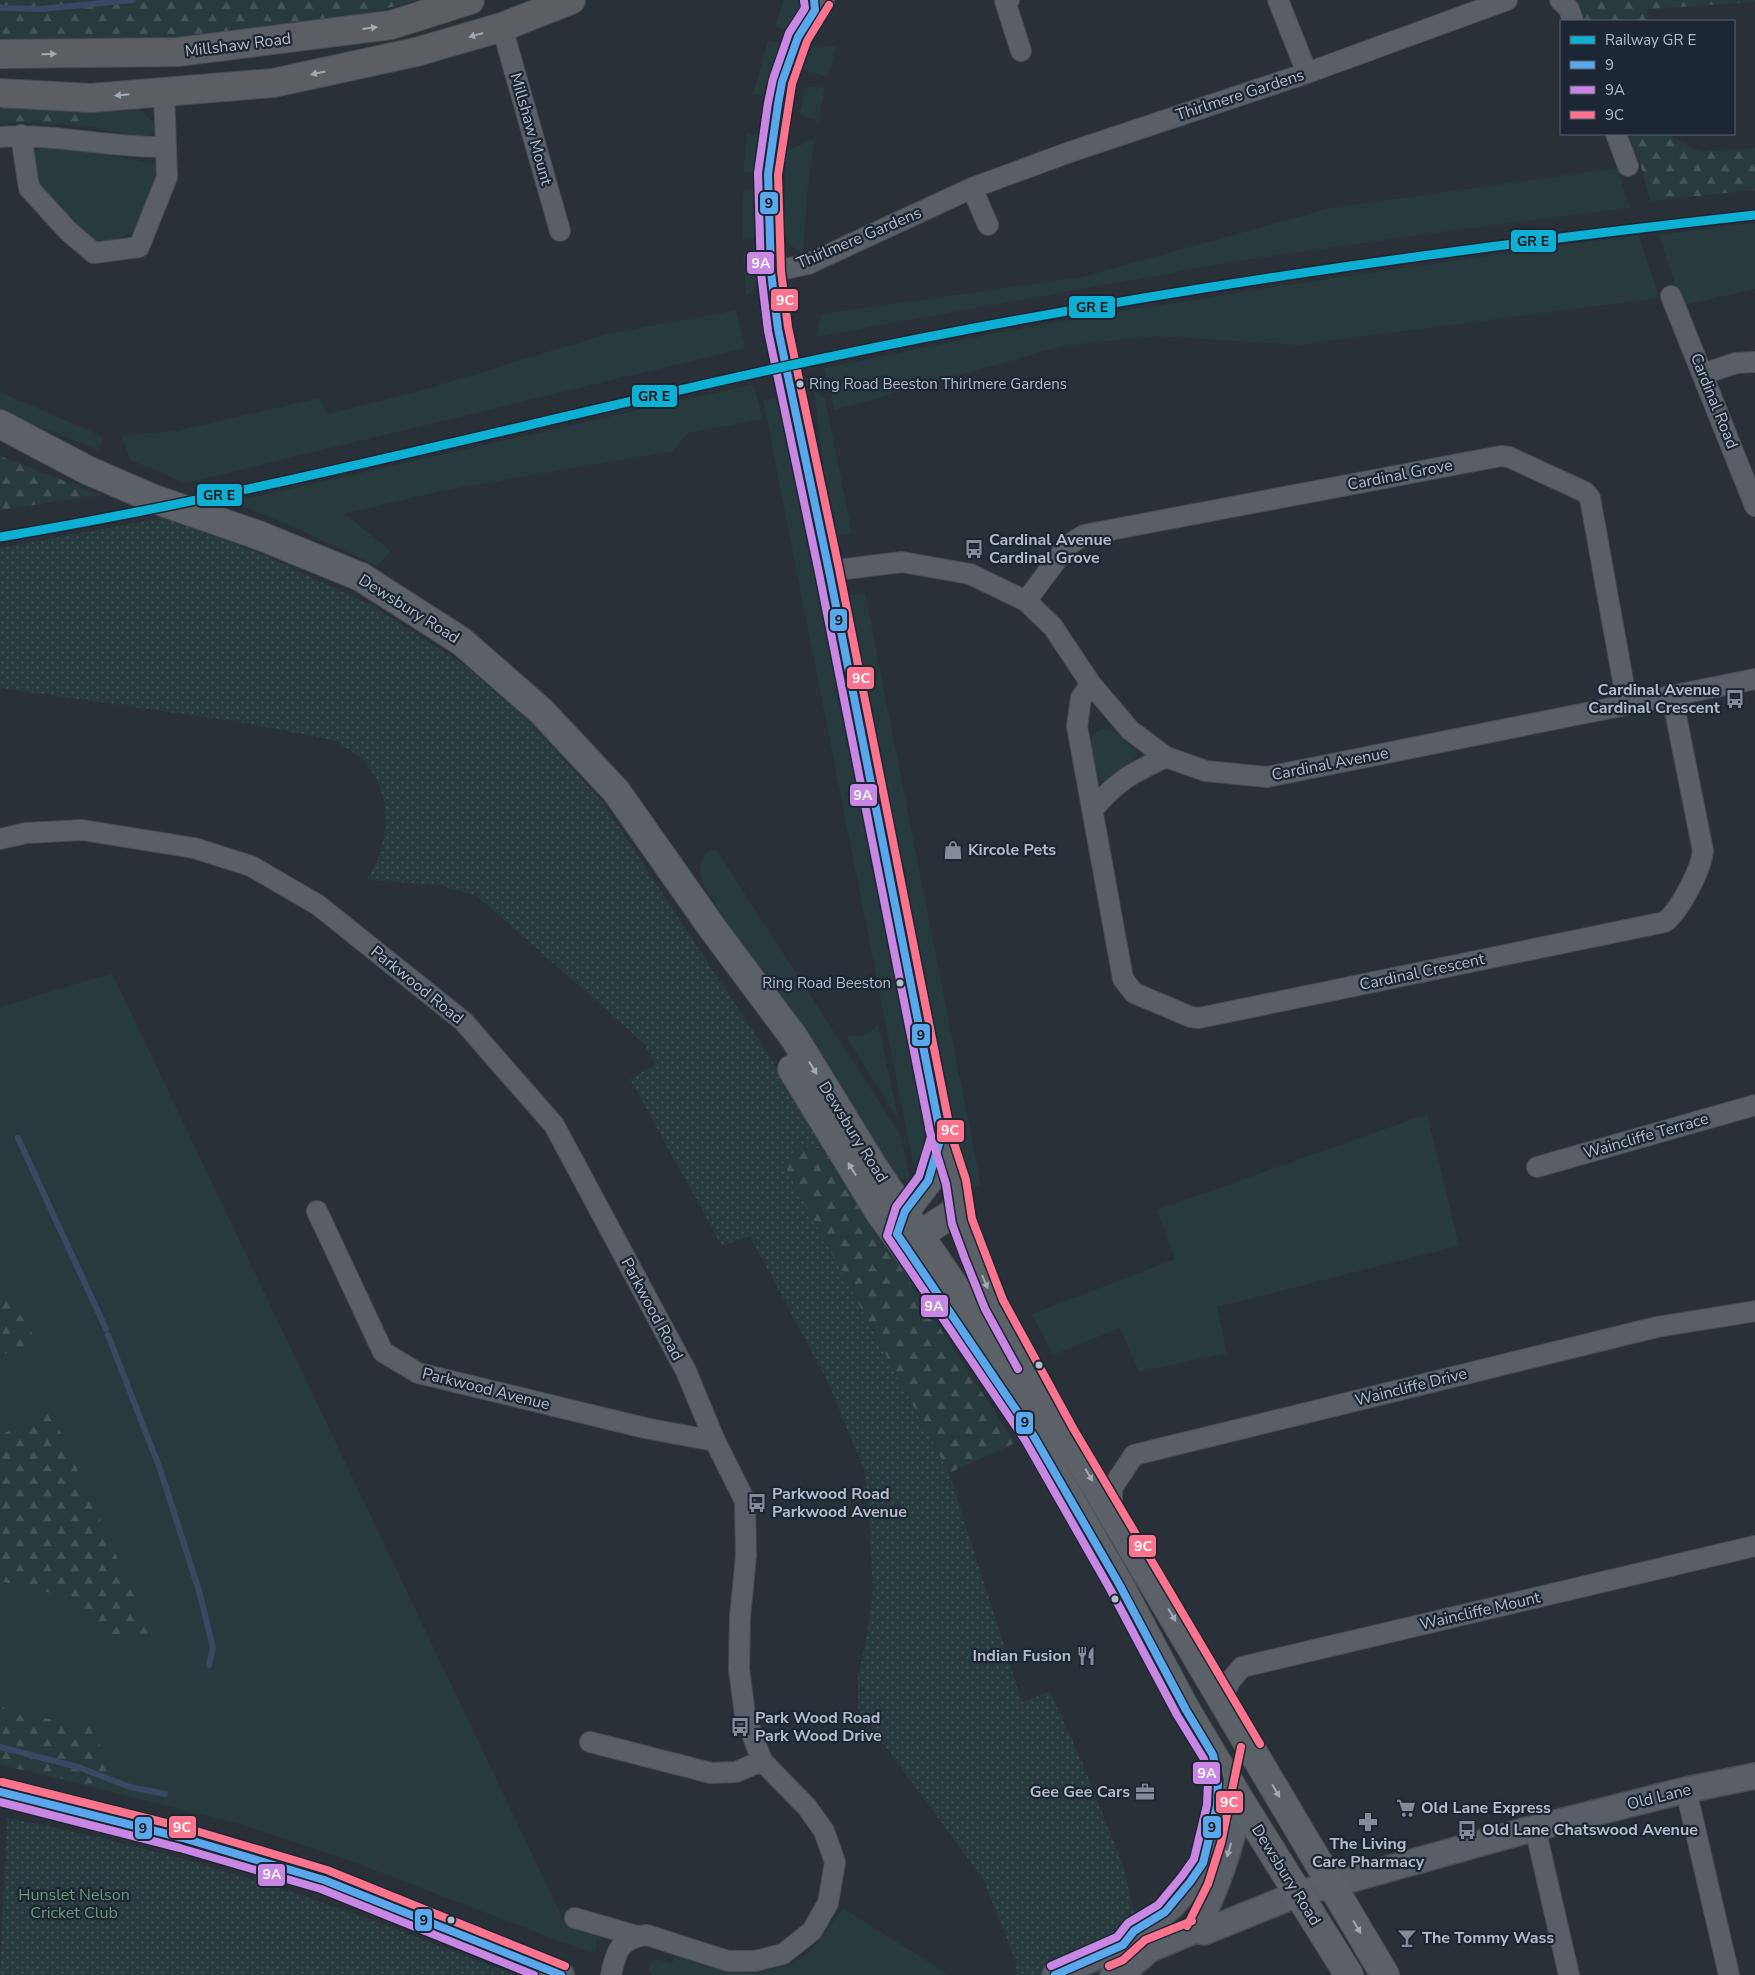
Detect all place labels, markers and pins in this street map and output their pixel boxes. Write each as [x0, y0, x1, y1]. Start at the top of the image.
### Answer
place label: Ring Road Beeston Thirlmere Gardens [809, 374, 1067, 394]
marker: Ring Road Beeston Thirlmere Gardens [795, 379, 805, 389]
place label: Cardinal Avenue Cardinal Grove [989, 529, 1112, 569]
bus stop icon: Cardinal Avenue Cardinal Grove [963, 538, 985, 560]
place label: Cardinal Avenue Cardinal Crescent [1588, 679, 1721, 719]
bus stop icon: Cardinal Avenue Cardinal Crescent [1724, 688, 1746, 710]
shop icon: Kircole Pets [942, 839, 964, 861]
place label: Kircole Pets [968, 839, 1056, 861]
place label: Ring Road Beeston [762, 973, 891, 993]
marker: Ring Road Beeston [895, 978, 905, 988]
unlabelled marker [1034, 1360, 1044, 1370]
place label: Parkwood Road Parkwood Avenue [772, 1483, 907, 1523]
bus stop icon: Parkwood Road Parkwood Avenue [746, 1492, 768, 1514]
unlabelled marker [1110, 1594, 1120, 1604]
place label: Indian Fusion [973, 1645, 1071, 1667]
restaurant icon: Indian Fusion [1075, 1645, 1097, 1667]
place label: Park Wood Road Park Wood Drive [755, 1707, 882, 1747]
bus stop icon: Park Wood Road Park Wood Drive [729, 1716, 751, 1738]
place label: Gee Gee Cars [1030, 1781, 1130, 1803]
office icon: Gee Gee Cars [1134, 1781, 1156, 1803]
supermarket icon: Old Lane Express [1395, 1797, 1417, 1819]
place label: Old Lane Express [1421, 1797, 1551, 1819]
pharmacy icon: The Living Care Pharmacy [1357, 1811, 1379, 1833]
bus stop icon: Old Lane Chatswood Avenue [1456, 1819, 1478, 1841]
place label: Old Lane Chatswood Avenue [1482, 1819, 1698, 1841]
place label: The Living Care Pharmacy [1312, 1833, 1425, 1873]
unlabelled marker [446, 1915, 456, 1925]
bar icon: The Tommy Wass [1396, 1927, 1418, 1949]
place label: The Tommy Wass [1422, 1927, 1554, 1949]

